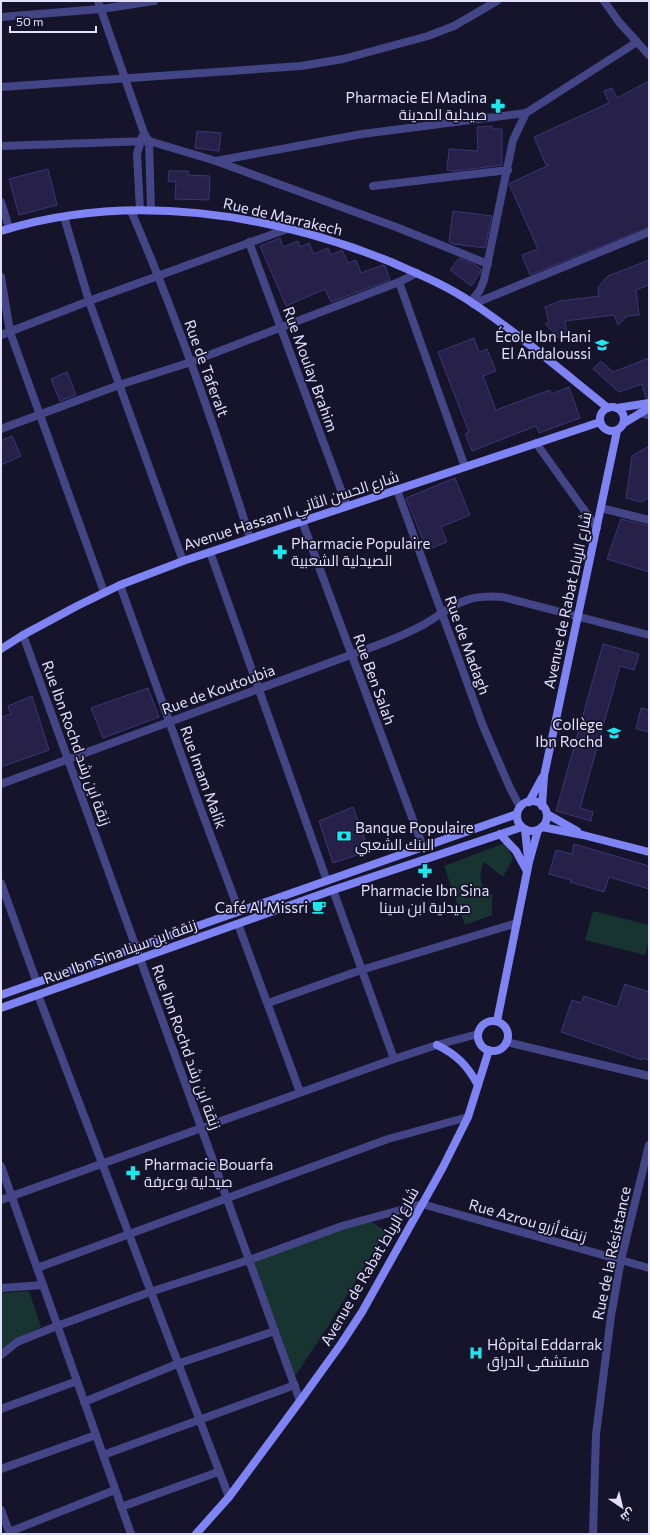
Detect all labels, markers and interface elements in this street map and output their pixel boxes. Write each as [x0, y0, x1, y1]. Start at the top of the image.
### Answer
scale bar [10, 8, 96, 34]
text: 50 m [16, 14, 44, 28]
place label: Pharmacie El Madina صيدلية المدينة [346, 88, 487, 123]
pharmacy icon: Pharmacie El Madina صيدلية المدينة [490, 98, 506, 114]
street label: Rue de Marrakech [222, 194, 344, 238]
street label: Rue Moulay Brahim [280, 304, 342, 434]
street label: Rue de Taferalt [181, 317, 233, 419]
place label: École Ibn Hani El Andaloussi [495, 326, 591, 362]
school or university icon: École Ibn Hani El Andaloussi [594, 337, 610, 353]
street label: Avenue Hassan II شارع الحسن الثاني [181, 467, 402, 557]
street label: Avenue de Rabat شارع الرباط [539, 510, 597, 691]
place label: Pharmacie Populaire الصيدلية الشعبية [291, 534, 430, 569]
pharmacy icon: Pharmacie Populaire الصيدلية الشعبية [272, 544, 288, 560]
street label: Rue de Madagh [442, 593, 494, 697]
street label: Rue Ben Salah [350, 631, 400, 727]
street label: Rue Ibn Rochd زنقة ابن رشد [37, 658, 115, 829]
street label: Rue de Koutoubia [159, 660, 277, 718]
place label: Collège Ibn Rochd [535, 715, 603, 750]
street label: Rue Imam Malik [177, 723, 231, 831]
school or university icon: Collège Ibn Rochd [606, 725, 622, 741]
place label: Banque Populaire البنك الشعبي [355, 818, 474, 857]
bank icon: Banque Populaire البنك الشعبي [336, 828, 352, 844]
pharmacy icon: Pharmacie Ibn Sina صيدلية ابن سينا [417, 863, 433, 879]
place label: Pharmacie Ibn Sina صيدلية ابن سينا [361, 881, 489, 918]
place label: Café Al Missri [215, 898, 308, 916]
cafe icon: Café Al Missri [311, 899, 327, 915]
street label: Rue Ibn Sina زنقة ابن سينا [41, 915, 200, 989]
street label: Rue Ibn Rochd زنقة ابن رشد [147, 962, 225, 1133]
place label: Pharmacie Bouarfa صيدلية بوعرفة [144, 1155, 273, 1191]
pharmacy icon: Pharmacie Bouarfa صيدلية بوعرفة [125, 1165, 141, 1181]
street label: Avenue de Rabat شارع الرباط [316, 1183, 424, 1350]
street label: Rue de la Résistance [588, 1185, 634, 1321]
street label: Rue Azrou زنقة أزرو [467, 1195, 589, 1246]
place label: Hôpital Eddarrak مستشفى الدراق [487, 1335, 603, 1372]
hospital icon: Hôpital Eddarrak مستشفى الدراق [468, 1345, 484, 1361]
north arrow [602, 1487, 642, 1527]
text: ش [618, 1505, 638, 1525]

